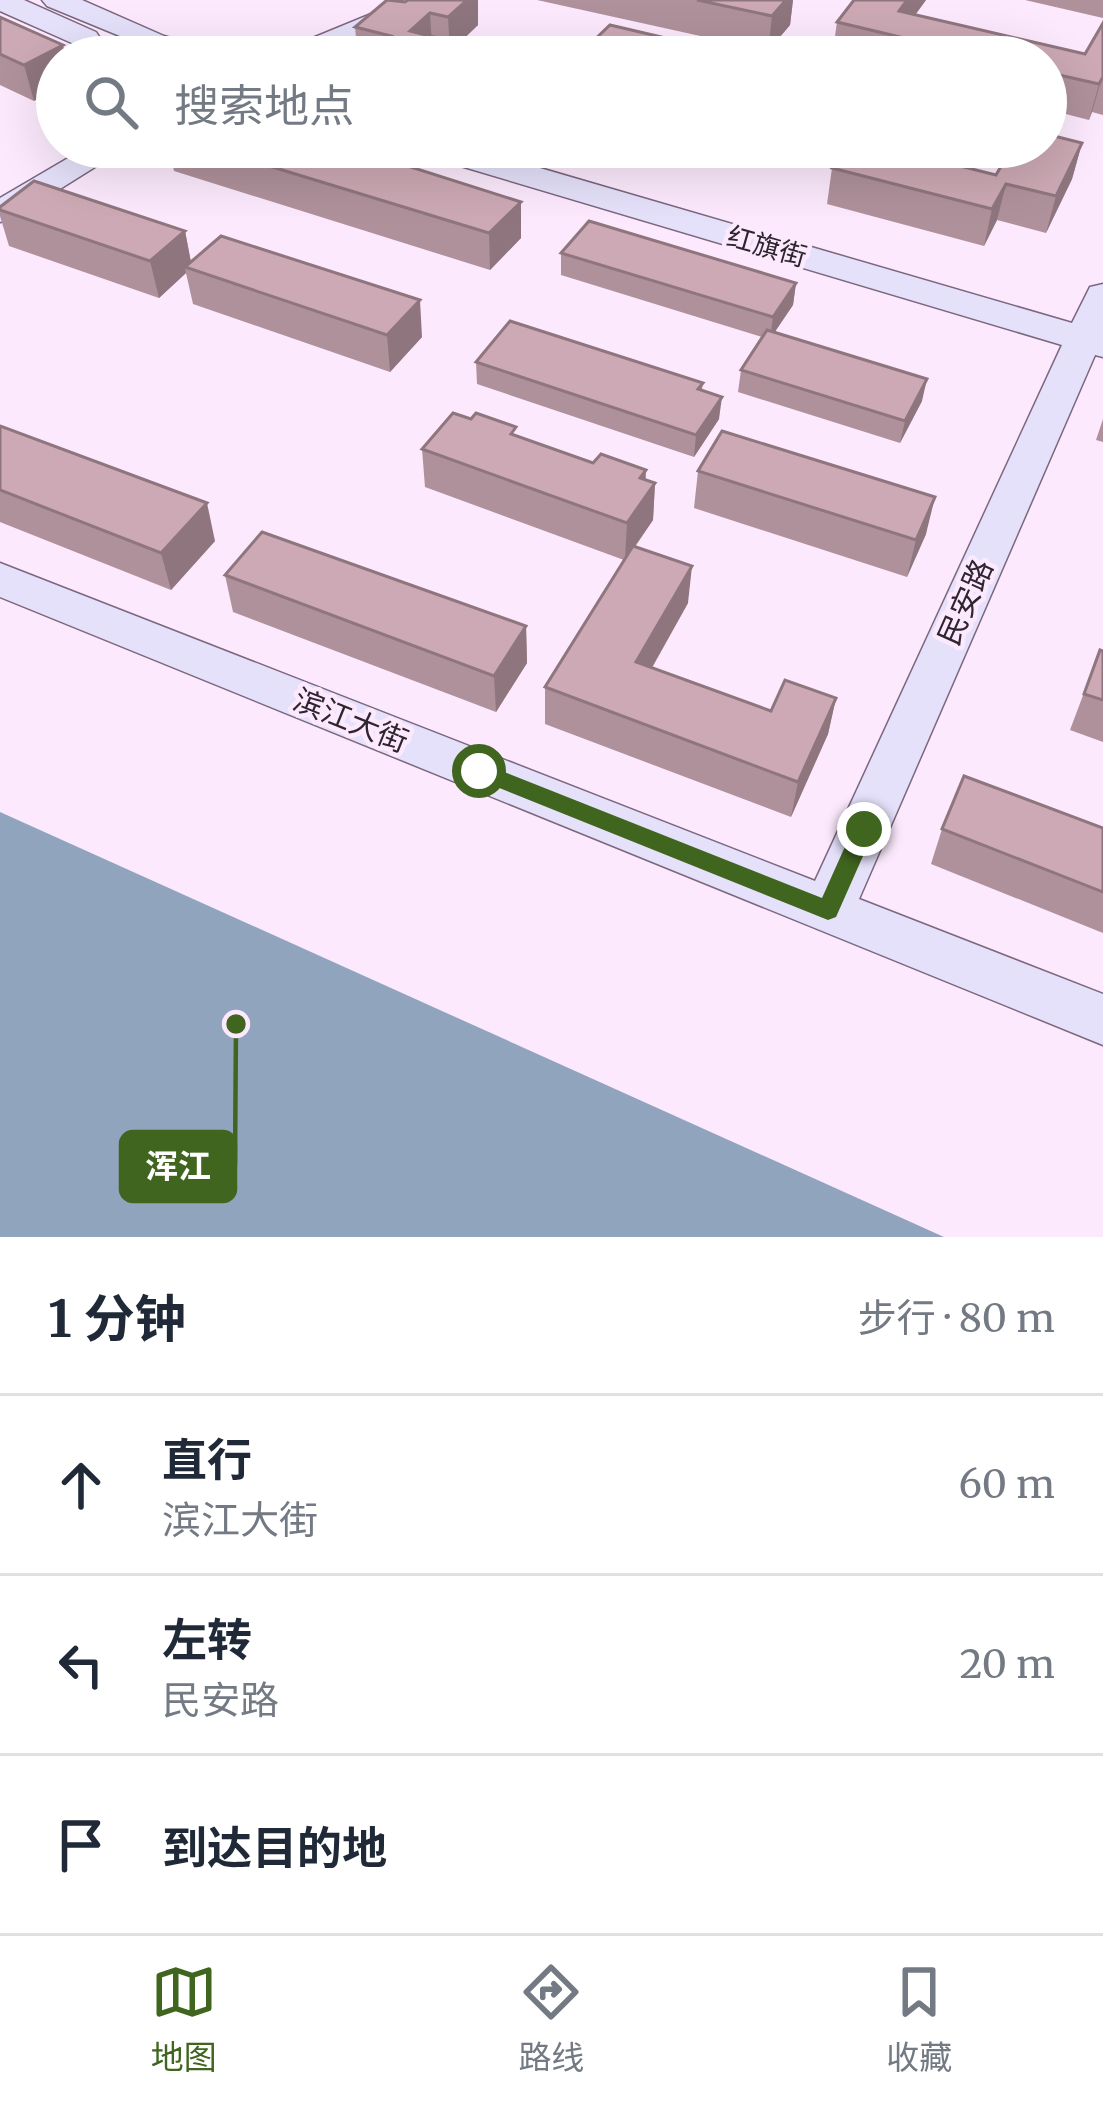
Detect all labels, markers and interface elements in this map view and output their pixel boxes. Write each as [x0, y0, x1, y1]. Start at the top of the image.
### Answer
search box [36, 36, 1067, 168]
icon: search [78, 69, 144, 135]
text: 搜索地点 [174, 78, 354, 134]
street label: 红旗街 [723, 218, 811, 274]
street label: 民安路 [929, 553, 1001, 651]
street label: 滨江大街 [288, 680, 414, 760]
route start [452, 744, 506, 798]
route end [837, 802, 891, 856]
callout: 浑江 [121, 1132, 235, 1201]
text: 浑江 [145, 1146, 211, 1187]
text: 1 分钟 [48, 1287, 186, 1351]
text: 步行 · 80 m [858, 1294, 1055, 1343]
text: 直行 [162, 1432, 252, 1488]
icon: ahead [48, 1452, 114, 1518]
text: 60 m [958, 1460, 1055, 1509]
text: 滨江大街 [162, 1496, 318, 1545]
text: 左转 [162, 1612, 252, 1668]
icon: left [48, 1632, 114, 1698]
text: 20 m [960, 1640, 1055, 1689]
text: 民安路 [162, 1676, 279, 1725]
icon: arrive [48, 1812, 114, 1878]
text: 到达目的地 [162, 1820, 387, 1876]
tab: 地图 [151, 1959, 217, 2079]
tab: 路线 [518, 1959, 584, 2079]
tab: 收藏 [886, 1959, 952, 2079]

